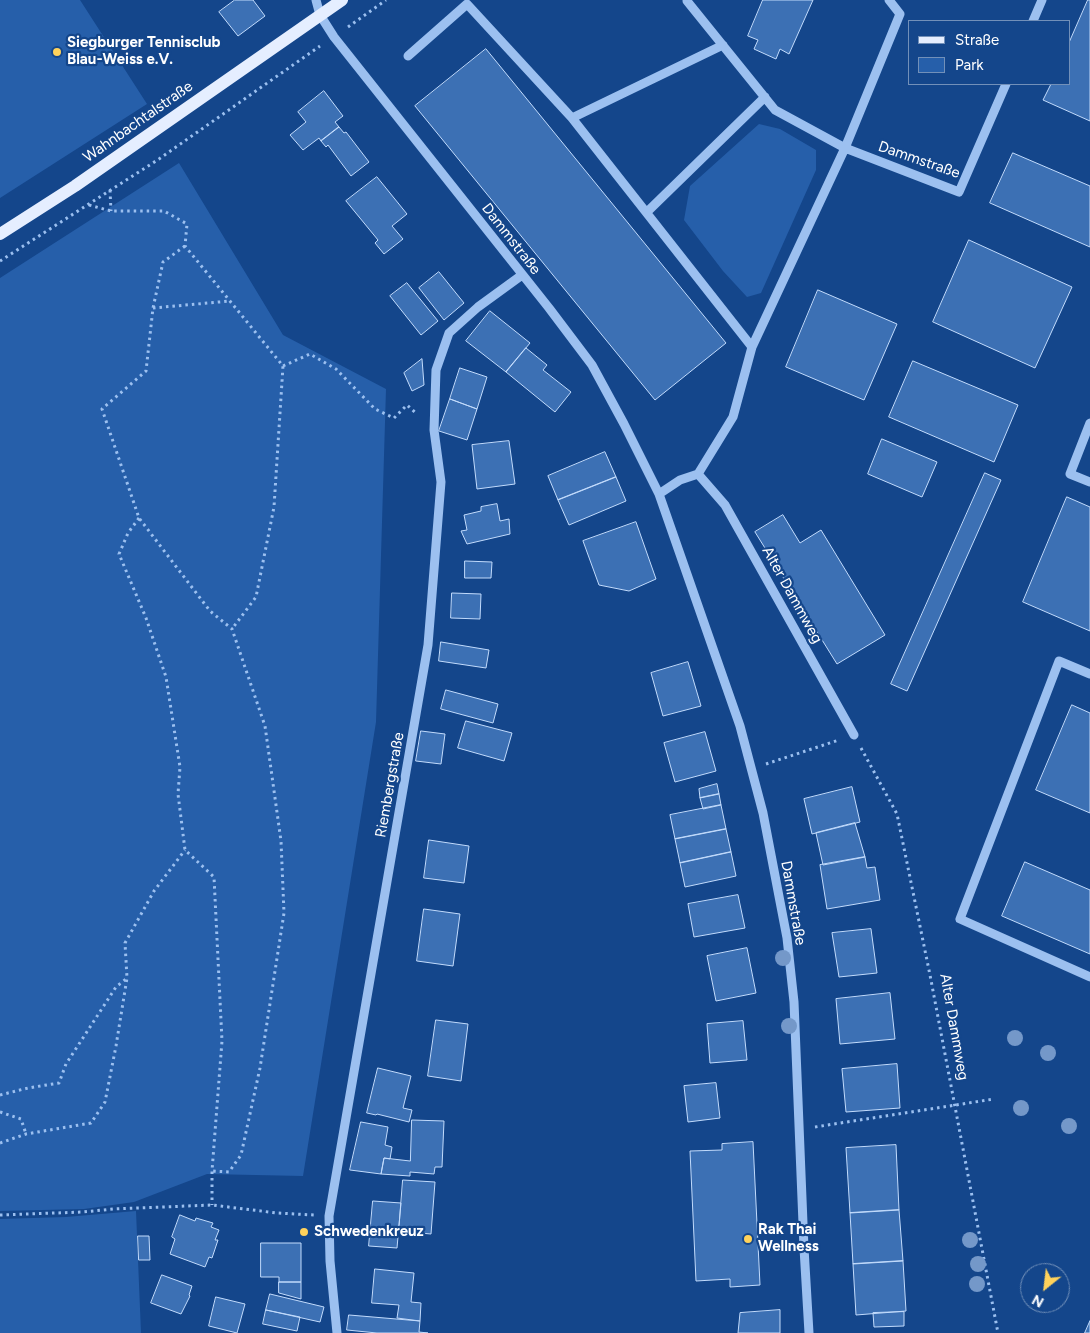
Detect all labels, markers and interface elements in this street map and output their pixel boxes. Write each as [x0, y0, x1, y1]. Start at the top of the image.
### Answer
legend [908, 20, 1070, 85]
text: Straße [955, 31, 999, 49]
place label: Siegburger Tennisclub Blau-Weiss e.V. [67, 34, 220, 69]
marker: Siegburger Tennisclub Blau-Weiss e.V. [51, 46, 63, 58]
text: Park [955, 56, 984, 74]
street label: Wahnbachtalstraße [80, 77, 196, 167]
street label: Dammstraße [876, 138, 962, 182]
street label: Dammstraße [478, 200, 544, 278]
street label: Alter Dammweg [758, 543, 826, 647]
street label: Riembergstraße [372, 731, 408, 839]
street label: Dammstraße [777, 859, 809, 947]
street label: Alter Dammweg [936, 972, 972, 1082]
place label: Rak Thai Wellness [758, 1221, 819, 1256]
place label: Schwedenkreuz [314, 1223, 424, 1241]
marker: Schwedenkreuz [298, 1226, 310, 1238]
marker: Rak Thai Wellness [742, 1233, 754, 1245]
north arrow [1020, 1263, 1070, 1313]
text: N [1029, 1291, 1047, 1311]

